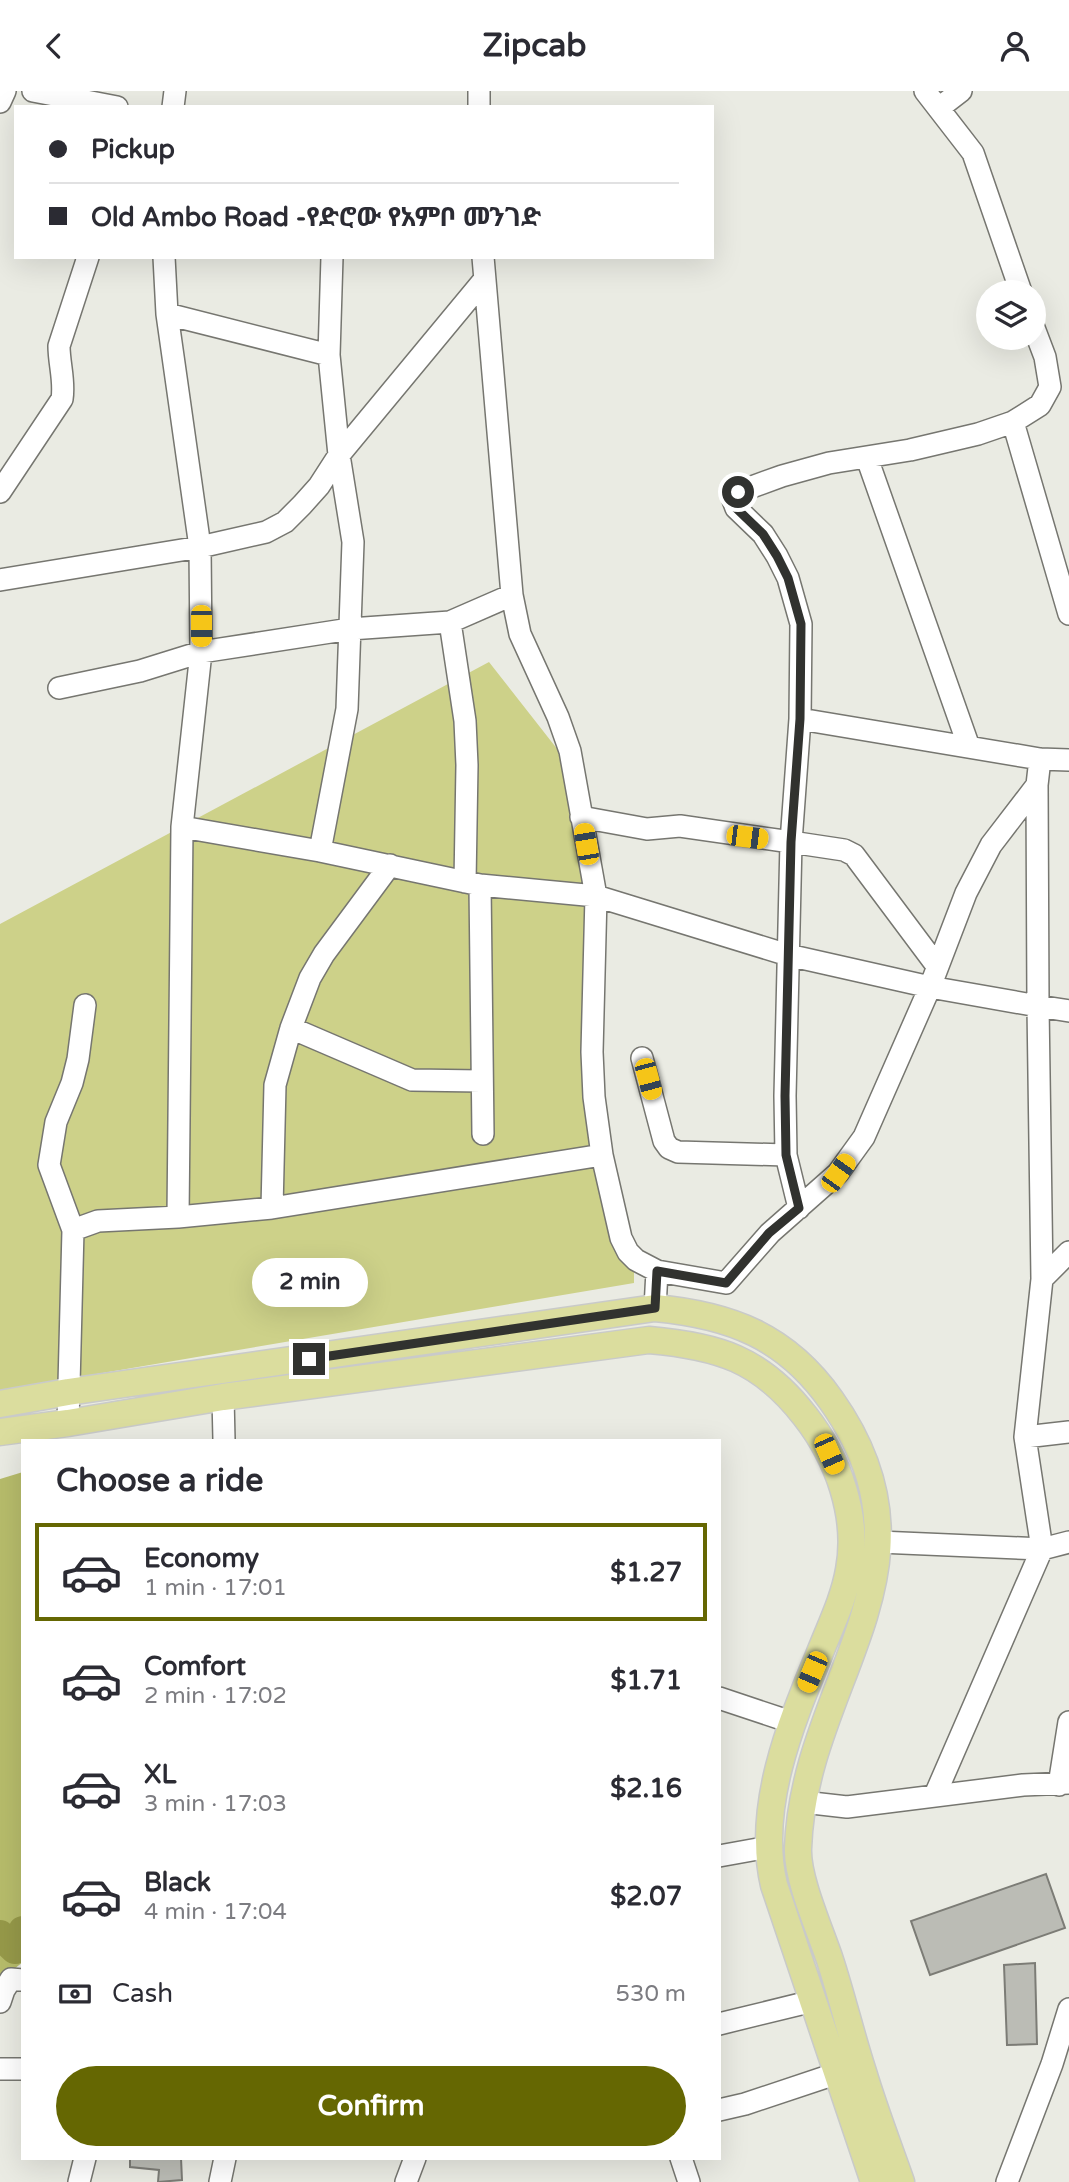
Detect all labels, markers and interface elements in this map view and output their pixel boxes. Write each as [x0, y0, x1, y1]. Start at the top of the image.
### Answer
icon: back [35, 27, 73, 65]
text: Zipcab [483, 27, 586, 65]
icon: person [996, 27, 1034, 65]
text: Pickup [91, 134, 175, 165]
text: Old Ambo Road -የድሮው የአምቦ መንገድ [91, 202, 541, 233]
map controls [976, 280, 1046, 350]
button: layers [976, 280, 1046, 350]
route start [722, 476, 754, 508]
car [191, 605, 212, 647]
car [573, 821, 600, 867]
car [725, 824, 770, 850]
car [633, 1056, 664, 1102]
car [818, 1150, 859, 1196]
callout: 2 min [251, 1257, 367, 1307]
text: 2 min [279, 1268, 341, 1296]
route end [293, 1343, 325, 1375]
car [811, 1431, 848, 1477]
text: Choose a ride [56, 1462, 263, 1500]
icon: car [60, 1541, 123, 1604]
text: Economy [144, 1543, 259, 1574]
text: $1.27 [610, 1557, 682, 1588]
text: 1 min · 17:01 [144, 1574, 287, 1602]
icon: car [60, 1649, 123, 1712]
car [795, 1649, 830, 1695]
text: Comfort [144, 1651, 246, 1682]
text: $1.71 [610, 1665, 682, 1696]
text: 2 min · 17:02 [144, 1682, 287, 1710]
icon: car [60, 1757, 123, 1820]
text: XL [144, 1759, 176, 1790]
text: $2.16 [610, 1773, 682, 1804]
text: 3 min · 17:03 [144, 1790, 287, 1818]
icon: car [60, 1865, 123, 1928]
text: Black [144, 1867, 211, 1898]
text: $2.07 [610, 1881, 682, 1912]
text: 4 min · 17:04 [144, 1898, 287, 1926]
icon: cash [56, 1975, 94, 2013]
text: Cash [112, 1978, 173, 2009]
text: 530 m [616, 1980, 686, 2008]
button: Confirm [56, 2066, 686, 2146]

